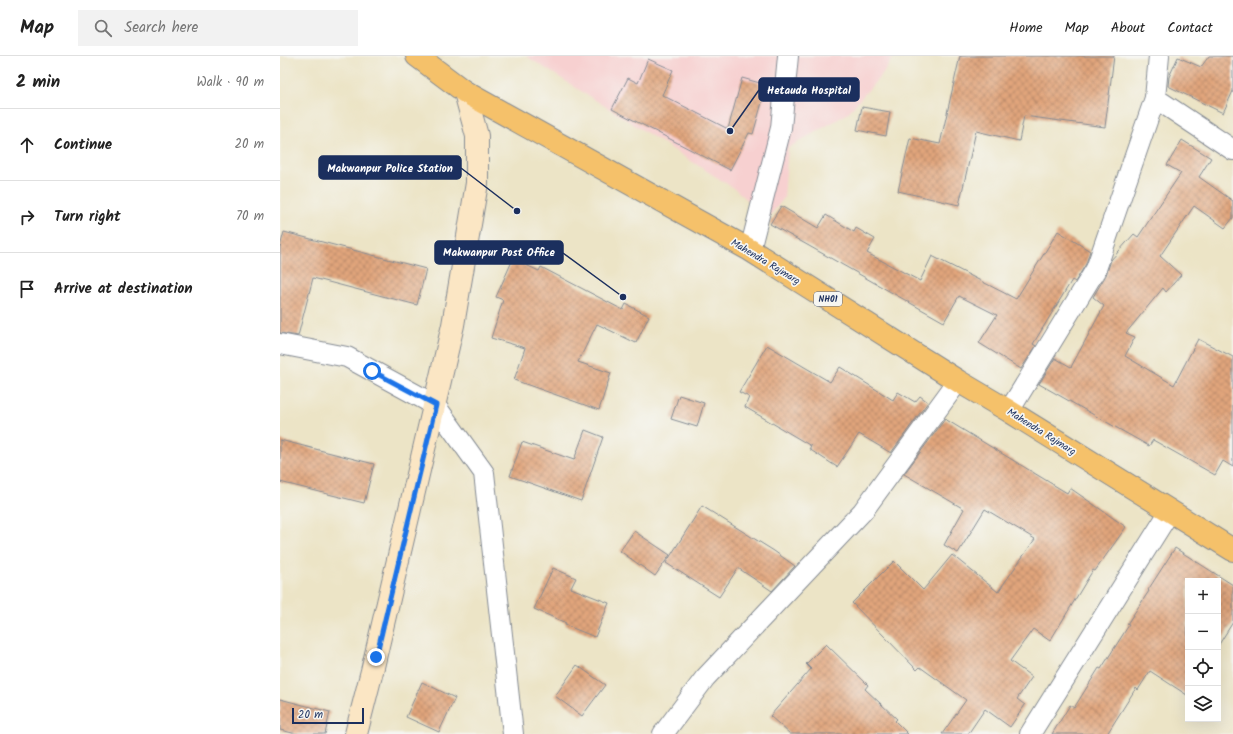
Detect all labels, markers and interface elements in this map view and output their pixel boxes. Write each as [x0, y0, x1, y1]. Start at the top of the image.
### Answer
search box [78, 10, 358, 46]
text: Map [20, 13, 54, 43]
text: Search here [124, 16, 198, 40]
icon: search [92, 17, 114, 39]
text: Home [1009, 17, 1043, 39]
text: Map [1065, 17, 1089, 39]
text: About [1111, 17, 1145, 39]
text: Contact [1167, 17, 1213, 39]
text: 2 min [16, 69, 60, 96]
text: Walk · 90 m [197, 72, 264, 93]
callout: Hetauda Hospital [759, 78, 859, 101]
text: Hetauda Hospital [767, 82, 851, 100]
text: Continue [54, 133, 112, 157]
icon: ahead [16, 134, 38, 156]
text: 20 m [234, 134, 264, 155]
callout: Makwanpur Police Station [319, 156, 461, 179]
text: Makwanpur Police Station [327, 160, 453, 178]
text: Turn right [54, 205, 121, 229]
icon: right [16, 206, 38, 228]
text: 70 m [236, 206, 264, 227]
street label: Mahendra Rajmarg [728, 235, 803, 289]
callout: Makwanpur Post Office [435, 241, 563, 264]
text: Makwanpur Post Office [443, 244, 556, 262]
text: Arrive at destination [54, 277, 193, 301]
icon: arrive [16, 278, 38, 300]
road number: NH01 [814, 292, 842, 306]
route start [363, 362, 381, 380]
street label: Mahendra Rajmarg [1004, 404, 1079, 460]
map controls [1185, 578, 1221, 722]
button: + [1185, 578, 1221, 614]
button: − [1185, 614, 1221, 650]
route end [367, 648, 385, 666]
button: locate [1185, 650, 1221, 686]
button: layers [1185, 686, 1221, 722]
scale bar [292, 706, 364, 725]
text: 20 m [298, 706, 323, 724]

